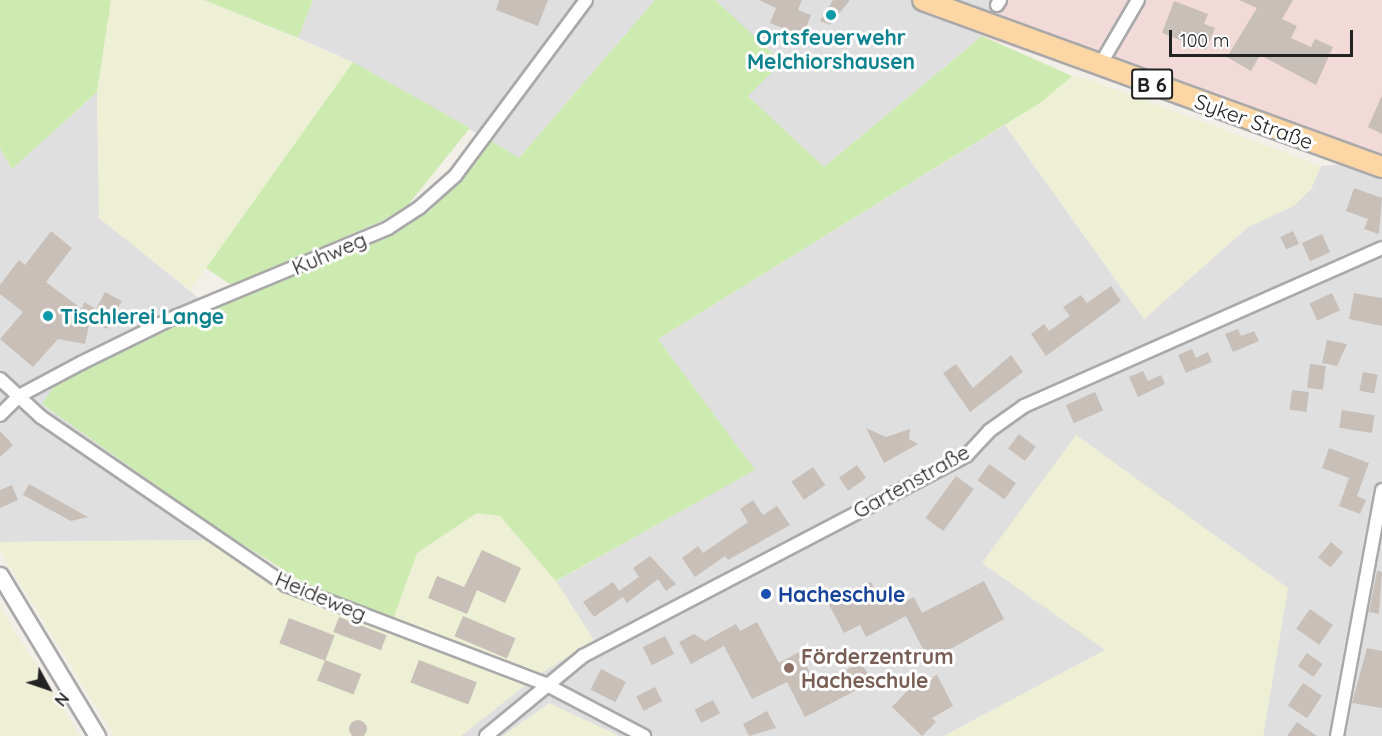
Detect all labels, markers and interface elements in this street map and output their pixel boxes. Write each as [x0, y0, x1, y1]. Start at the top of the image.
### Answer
marker: Ortsfeuerwehr Melchiorshausen [824, 8, 838, 22]
scale bar [1172, 18, 1356, 56]
place label: Ortsfeuerwehr Melchiorshausen [747, 24, 915, 74]
text: 100 m [1180, 29, 1229, 52]
road number: B 6 [1131, 67, 1173, 101]
street label: Syker Straße [1191, 88, 1317, 154]
street label: Kuhweg [288, 226, 370, 280]
place label: Tischlerei Lange [60, 303, 224, 329]
marker: Tischlerei Lange [41, 309, 55, 323]
street label: Gartenstraße [849, 439, 973, 523]
street label: Heideweg [272, 566, 370, 626]
place label: Hacheschule [778, 581, 905, 607]
marker: Hacheschule [759, 587, 773, 601]
place label: Förderzentrum Hacheschule [801, 643, 954, 693]
north arrow [18, 658, 78, 718]
marker: Förderzentrum Hacheschule [782, 661, 796, 675]
text: N [50, 689, 73, 710]

